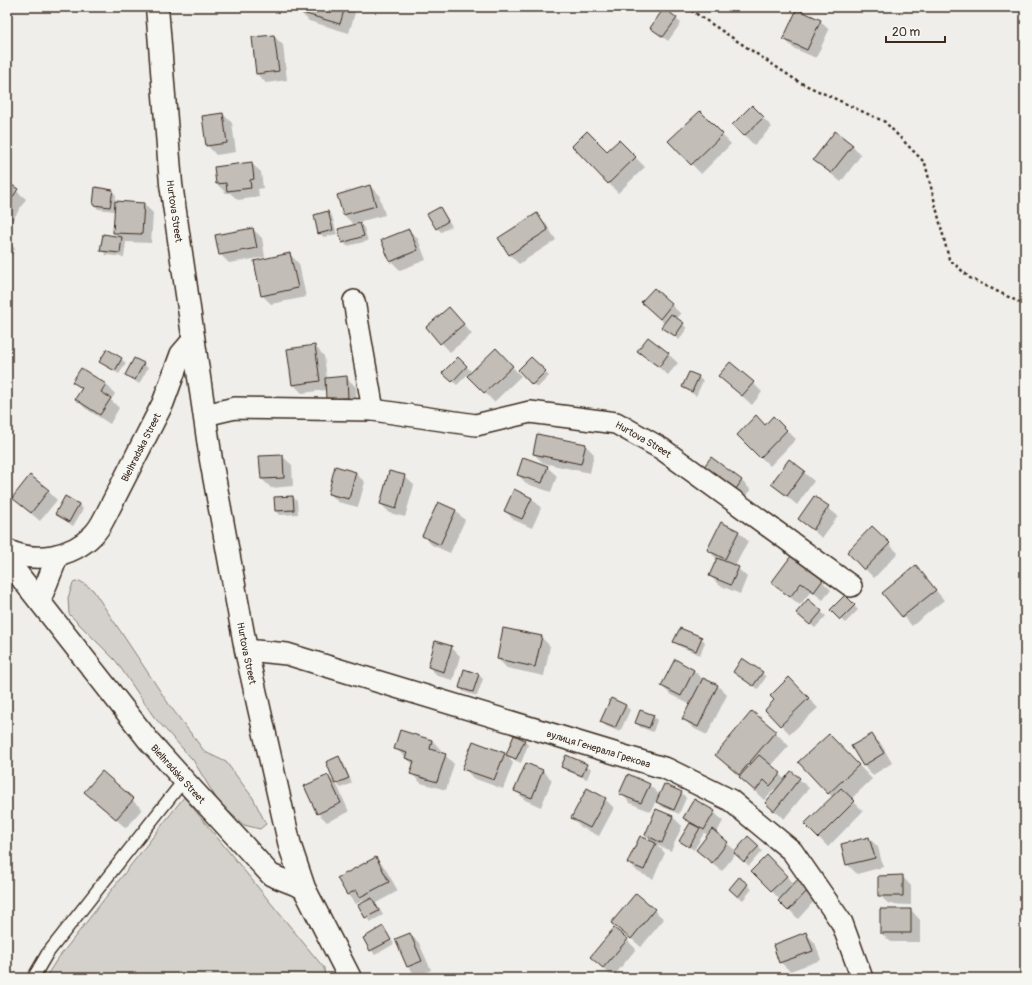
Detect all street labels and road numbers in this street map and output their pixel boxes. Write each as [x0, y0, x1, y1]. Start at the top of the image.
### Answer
street label: Hurtova Street [164, 180, 185, 244]
street label: Bielhradska Street [119, 411, 164, 484]
street label: Hurtova Street [613, 419, 674, 461]
street label: Hurtova Street [234, 622, 259, 686]
street label: вулиця Генерала Грекова [545, 728, 652, 771]
street label: Bielhradska Street [148, 742, 208, 807]

